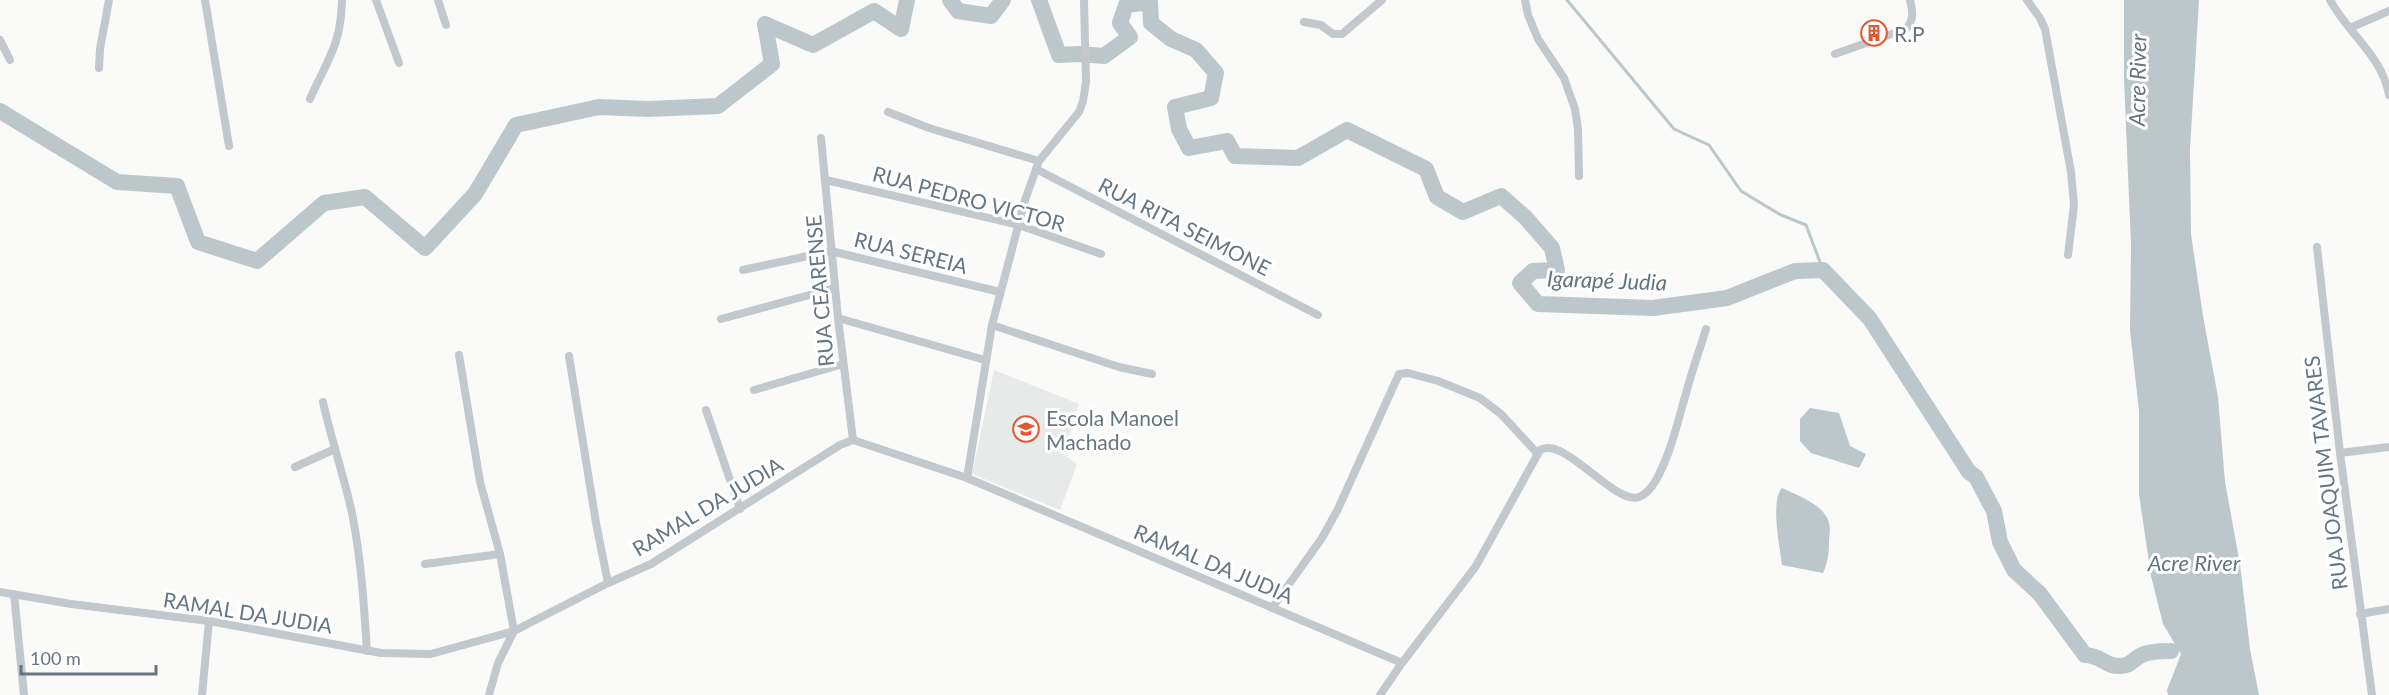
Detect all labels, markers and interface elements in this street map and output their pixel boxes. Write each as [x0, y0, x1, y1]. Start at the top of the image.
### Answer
building icon: R.P [1859, 18, 1889, 48]
place label: R.P [1894, 21, 1925, 46]
water label: Acre River [2123, 33, 2151, 127]
street label: RUA PEDRO VICTOR [870, 160, 1069, 236]
street label: RUA RITA SEIMONE [1095, 172, 1275, 280]
street label: RUA CEARENSE [800, 214, 838, 368]
street label: RUA SEREIA [852, 226, 971, 278]
water label: Igarapé Judia [1546, 264, 1668, 296]
street label: RUA JOAQUIM TAVARES [2298, 354, 2352, 592]
place label: Escola Manoel Machado [1046, 405, 1179, 454]
school or university icon: Escola Manoel Machado [1011, 414, 1041, 444]
street label: RAMAL DA JUDIA [627, 451, 787, 561]
street label: RAMAL DA JUDIA [1130, 518, 1298, 608]
water label: Acre River [2147, 549, 2241, 576]
street label: RAMAL DA JUDIA [162, 586, 335, 638]
scale bar [21, 638, 156, 676]
text: 100 m [30, 647, 81, 669]

